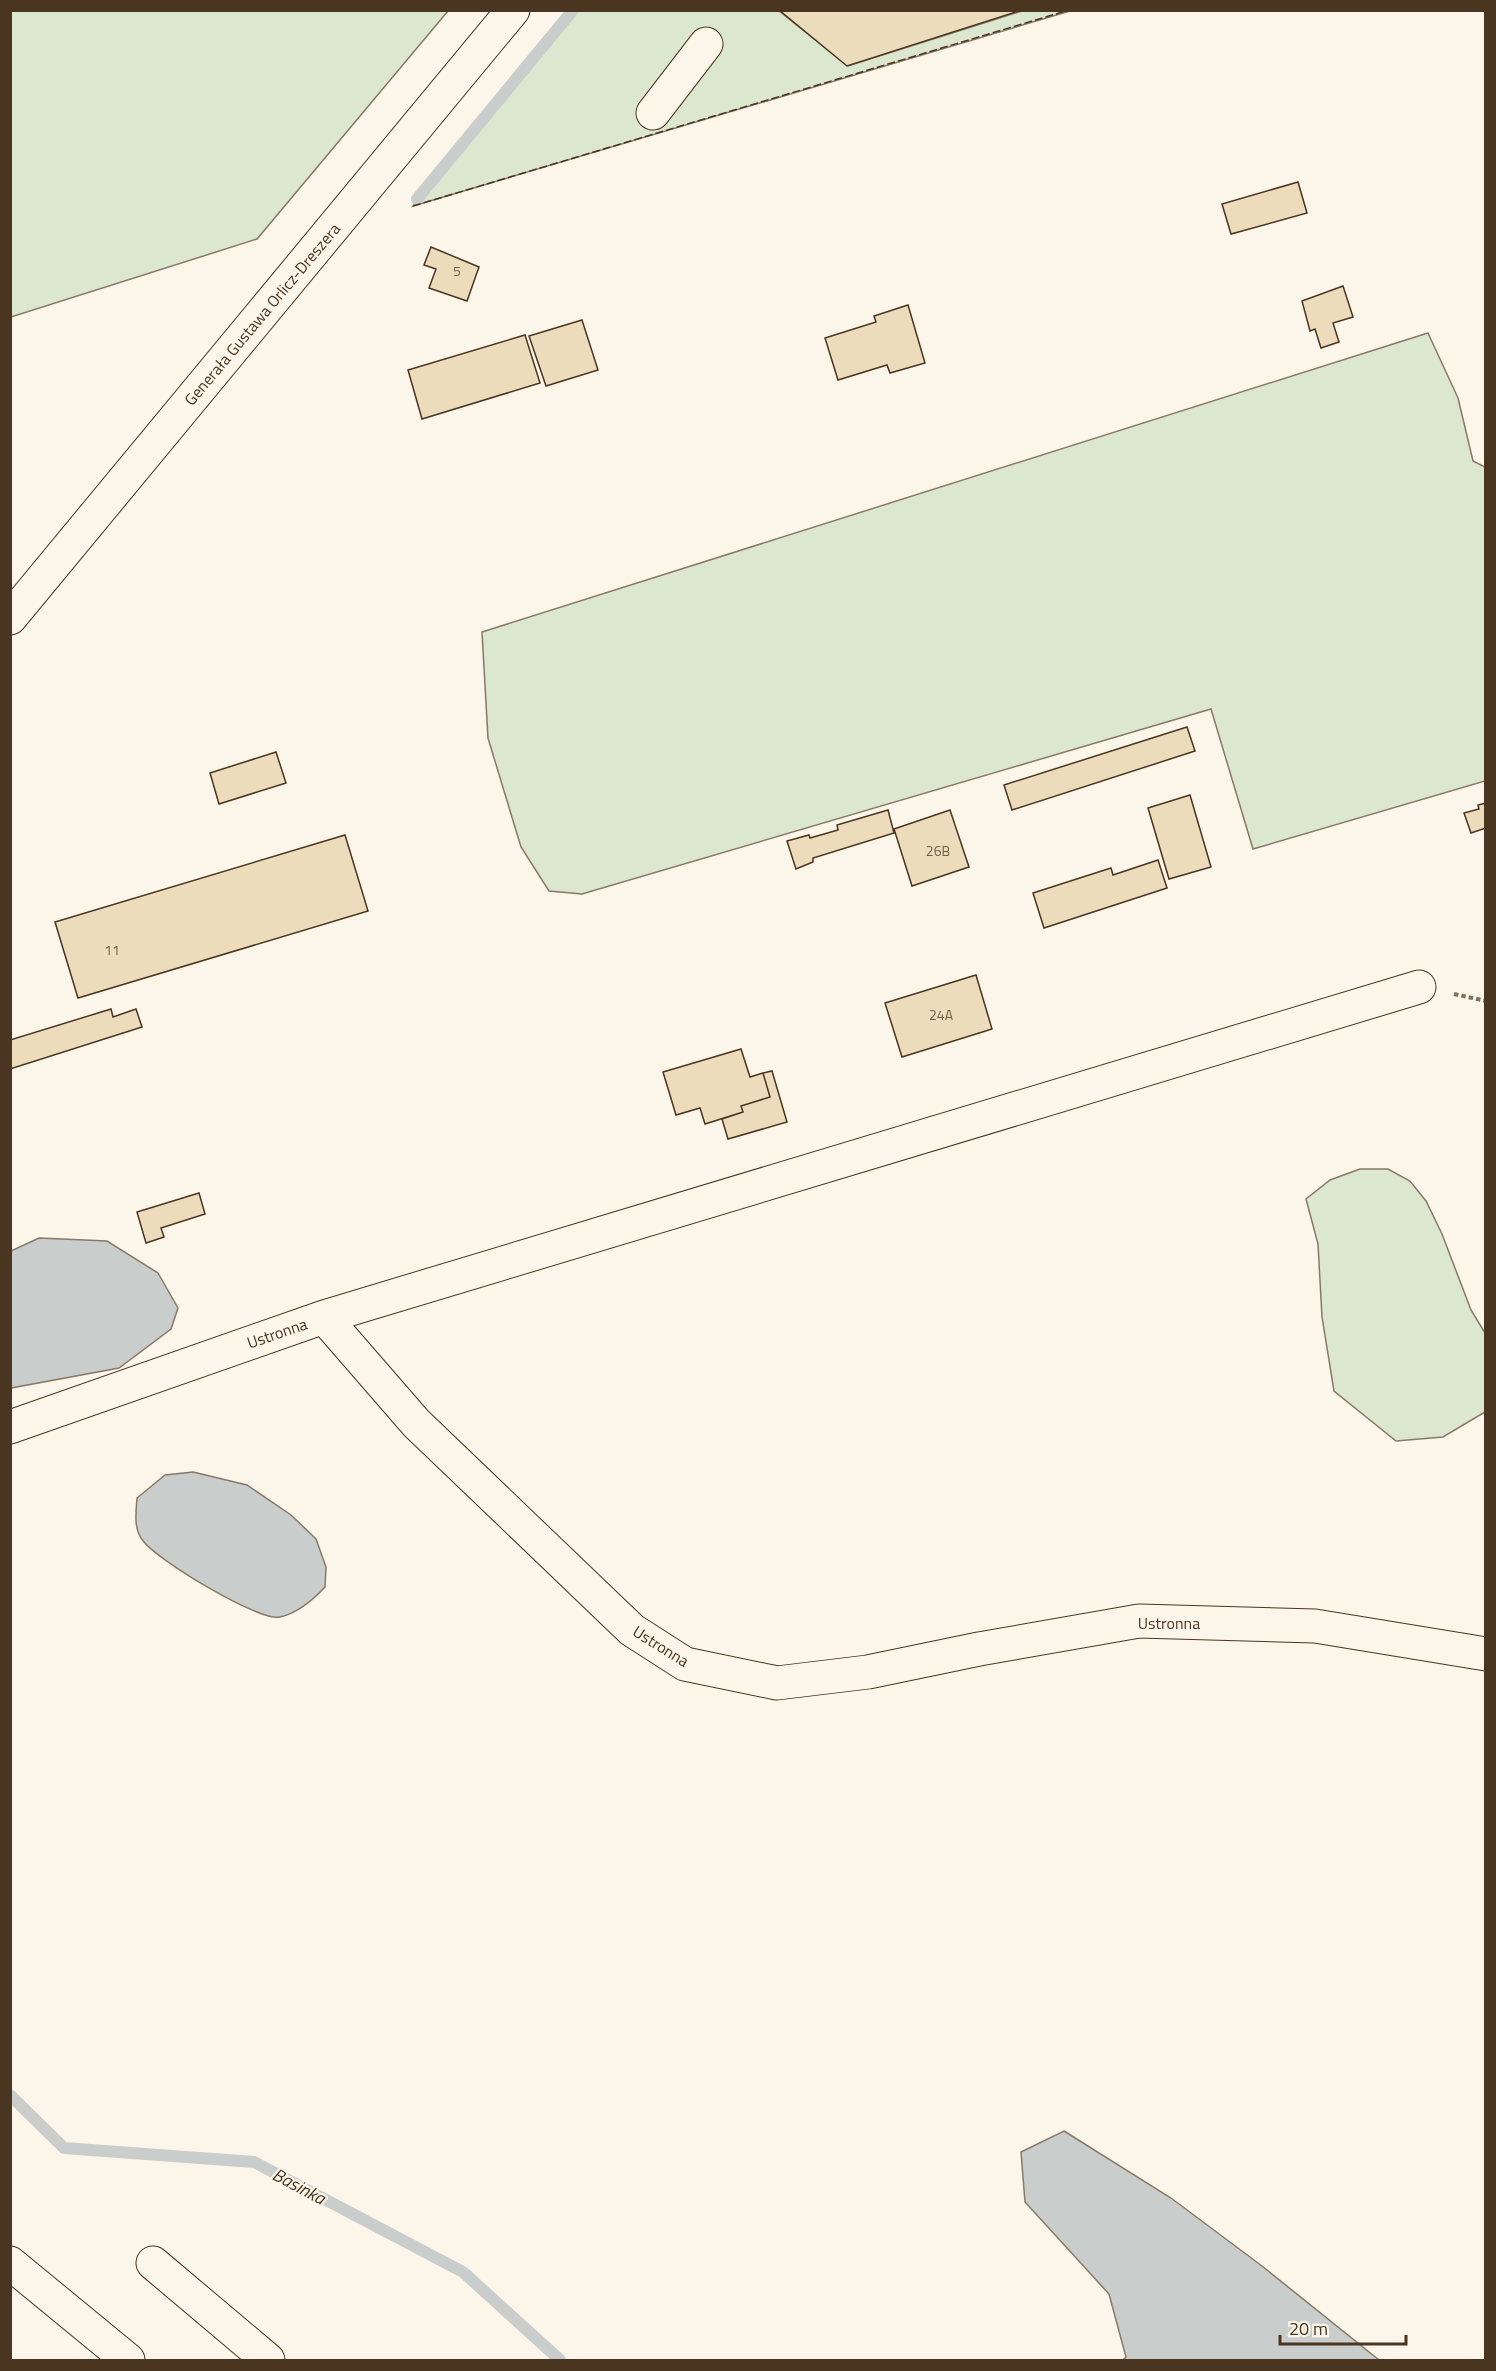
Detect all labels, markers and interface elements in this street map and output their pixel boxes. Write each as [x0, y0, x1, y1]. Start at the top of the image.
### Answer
street label: Generała Gustawa Orlicz-Dreszera [178, 217, 346, 411]
house number: 5 [453, 260, 461, 281]
house number: 26B [926, 840, 950, 861]
house number: 11 [104, 939, 120, 960]
house number: 24A [929, 1004, 954, 1025]
street label: Ustronna [244, 1312, 310, 1354]
street label: Ustronna [1138, 1611, 1200, 1635]
street label: Ustronna [628, 1619, 694, 1673]
water label: Basinka [268, 2161, 331, 2212]
scale bar [1280, 2308, 1406, 2346]
text: 20 m [1289, 2315, 1328, 2342]

